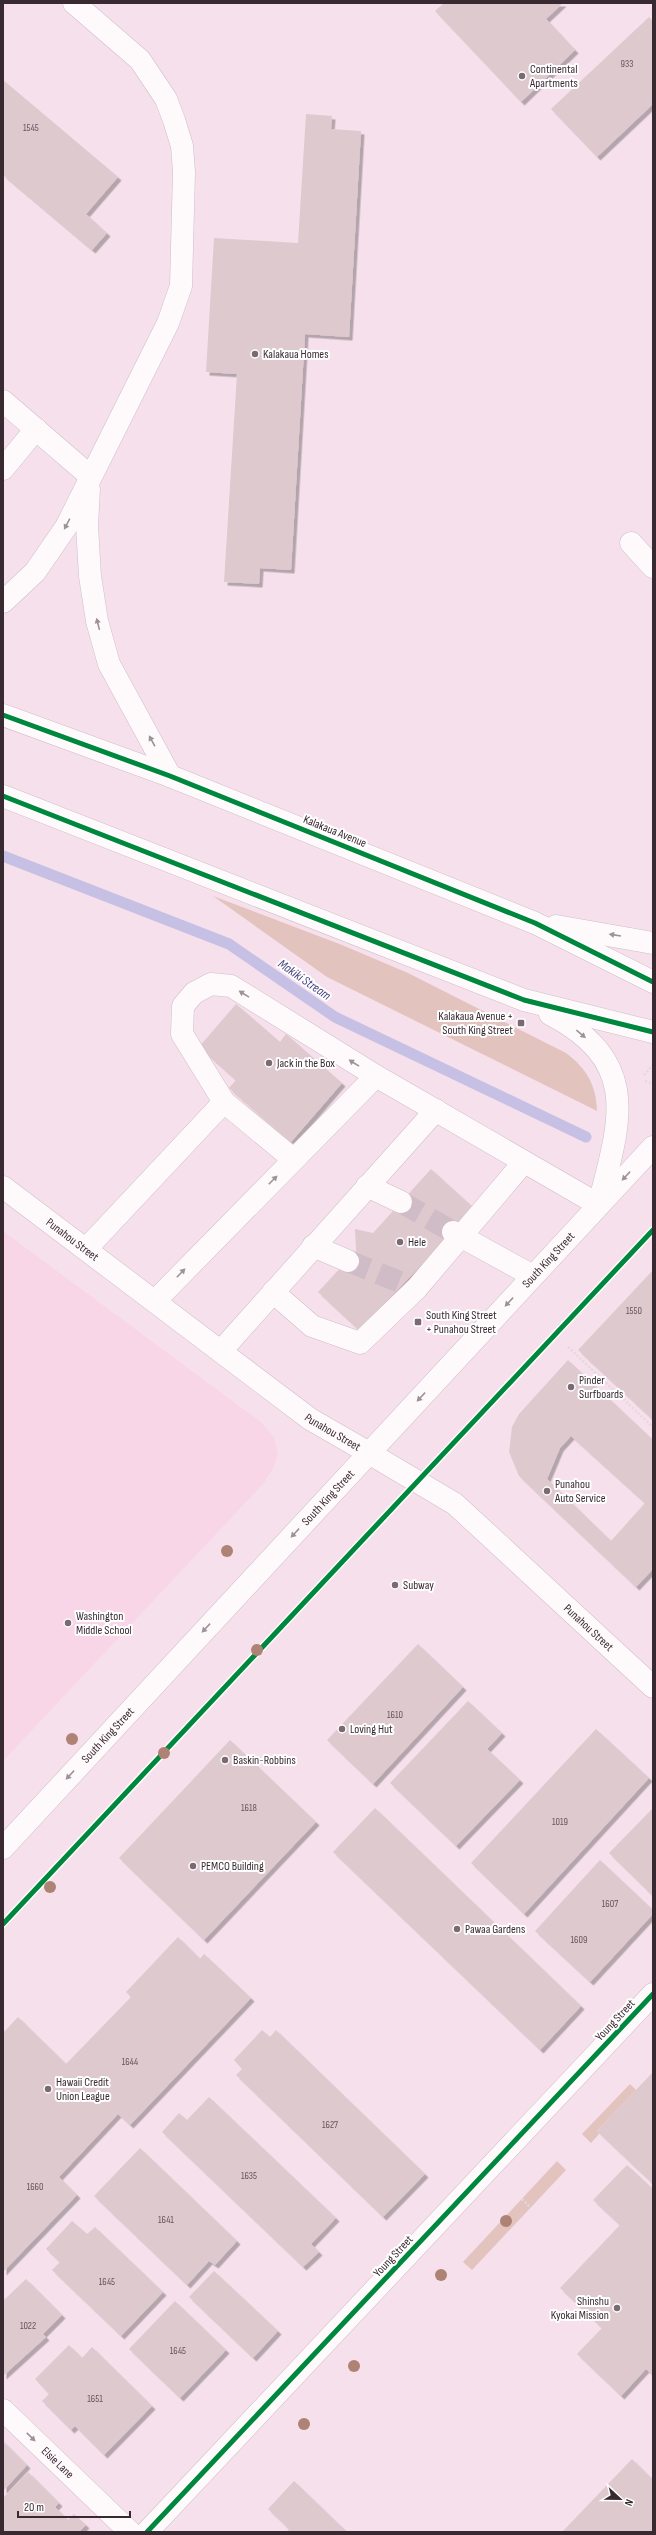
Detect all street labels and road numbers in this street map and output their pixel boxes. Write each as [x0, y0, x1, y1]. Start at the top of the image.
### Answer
street label: Kalakaua Avenue [301, 812, 369, 851]
street label: Punahou Street [43, 1215, 102, 1265]
street label: South King Street [519, 1229, 578, 1291]
street label: Punahou Street [301, 1410, 363, 1455]
street label: South King Street [299, 1467, 358, 1529]
street label: Punahou Street [560, 1601, 617, 1655]
street label: South King Street [78, 1704, 138, 1766]
street label: Young Street [592, 1996, 639, 2044]
street label: Young Street [370, 2232, 417, 2280]
street label: Elsie Lane [38, 2444, 77, 2482]

